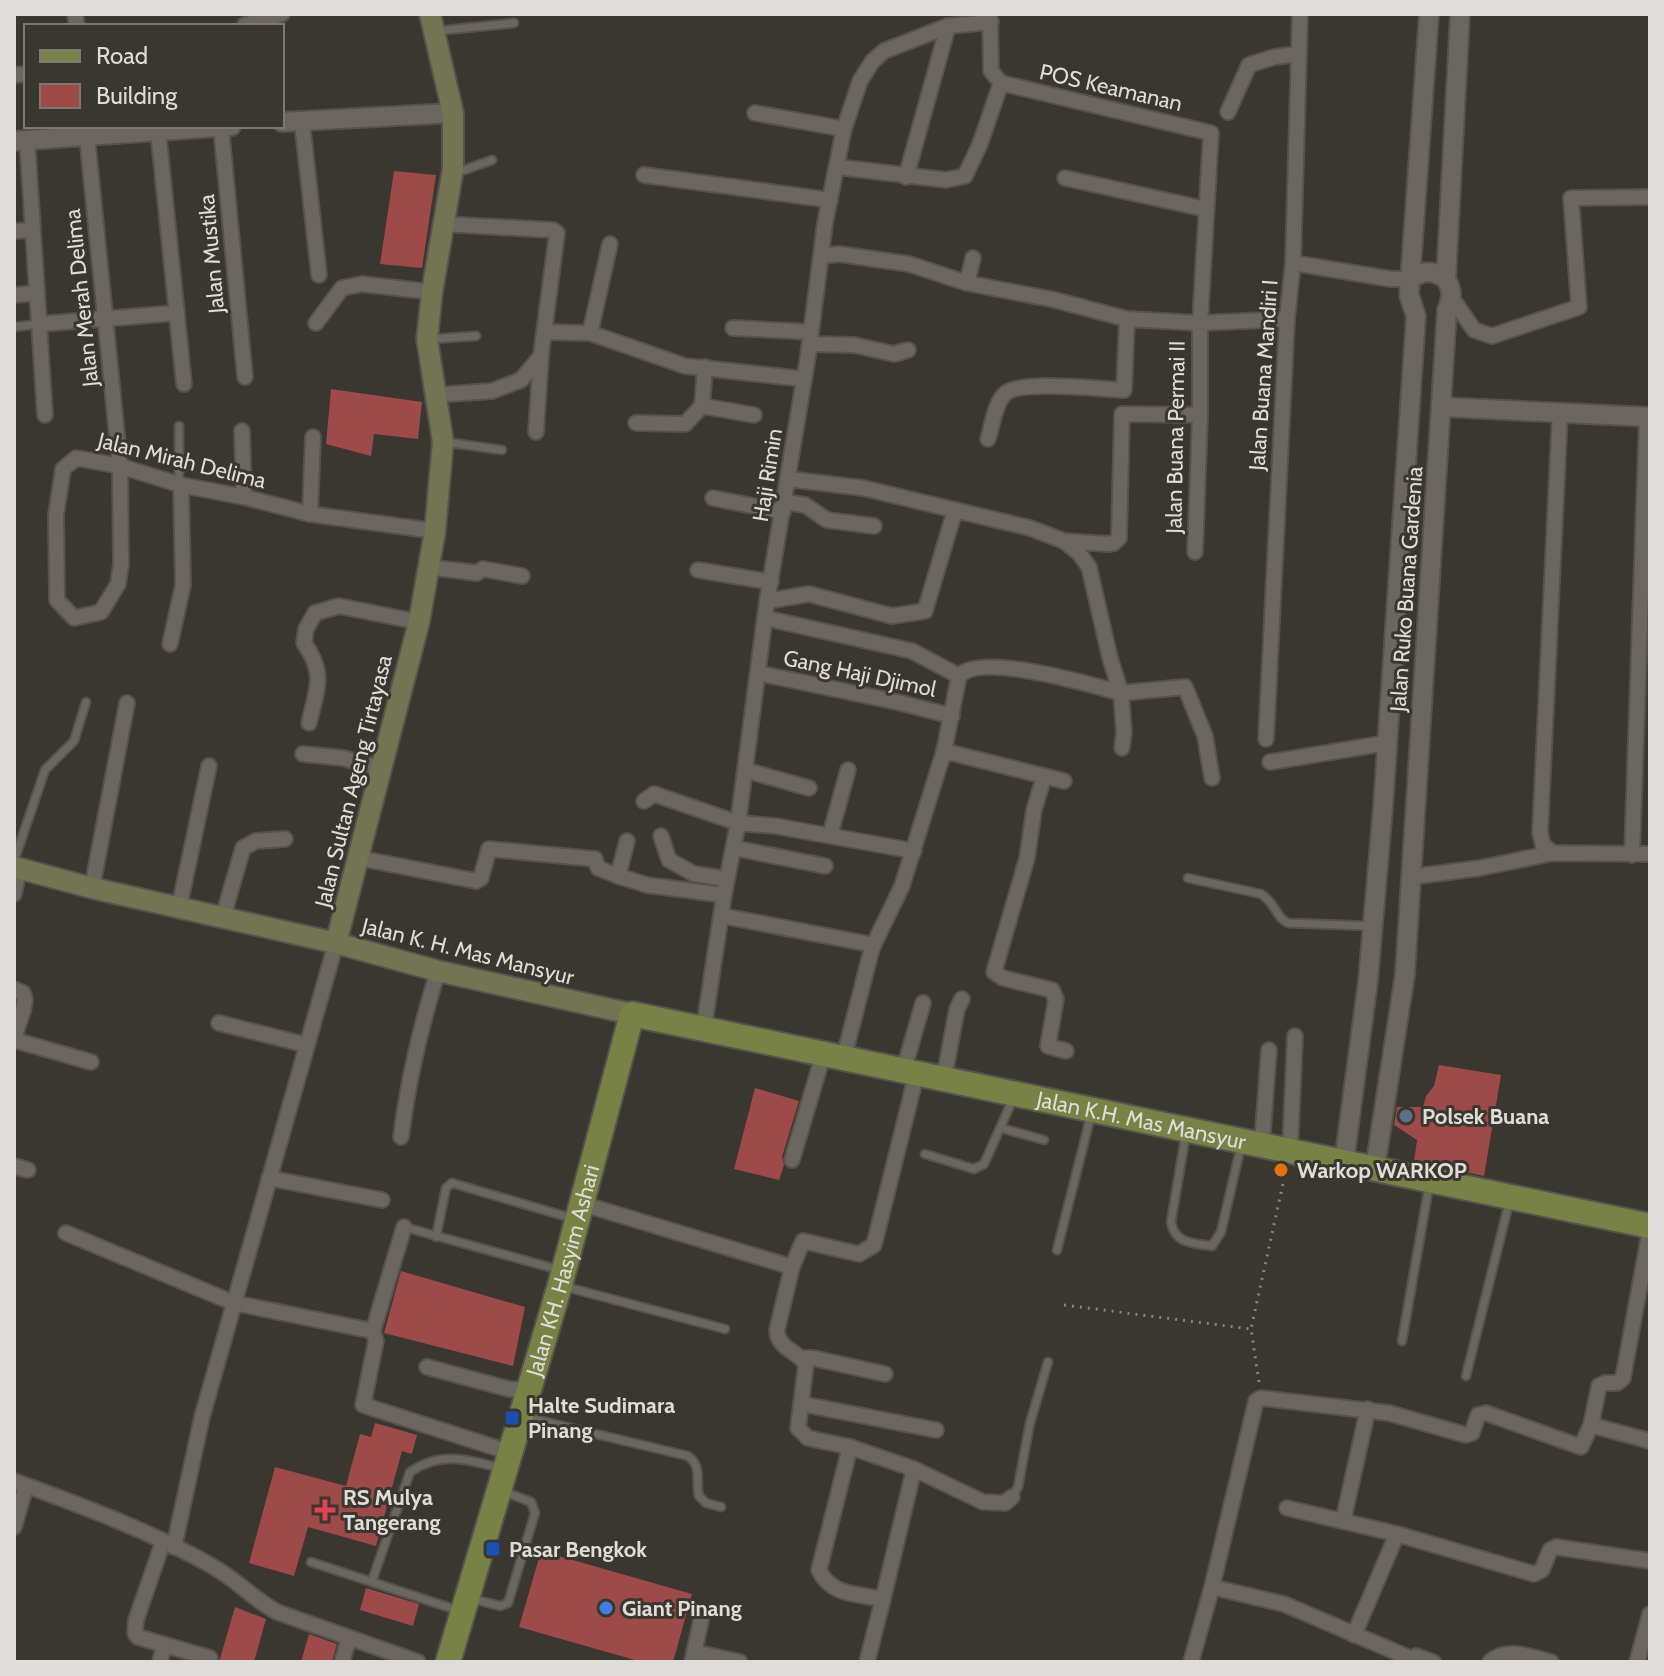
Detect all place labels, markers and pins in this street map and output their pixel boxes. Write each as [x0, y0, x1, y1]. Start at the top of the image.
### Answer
place label: Polsek Buana [1422, 1103, 1549, 1130]
marker: Polsek Buana [1397, 1107, 1415, 1125]
place label: Warkop WARKOP [1297, 1157, 1467, 1184]
marker: Warkop WARKOP [1272, 1161, 1290, 1179]
place label: Halte Sudimara Pinang [528, 1392, 675, 1444]
marker: Halte Sudimara Pinang [503, 1409, 521, 1427]
place label: RS Mulya Tangerang [343, 1484, 441, 1536]
marker: RS Mulya Tangerang [314, 1499, 336, 1521]
place label: Pasar Bengkok [509, 1536, 647, 1563]
marker: Pasar Bengkok [484, 1540, 502, 1558]
place label: Giant Pinang [622, 1595, 742, 1622]
marker: Giant Pinang [597, 1599, 615, 1617]

